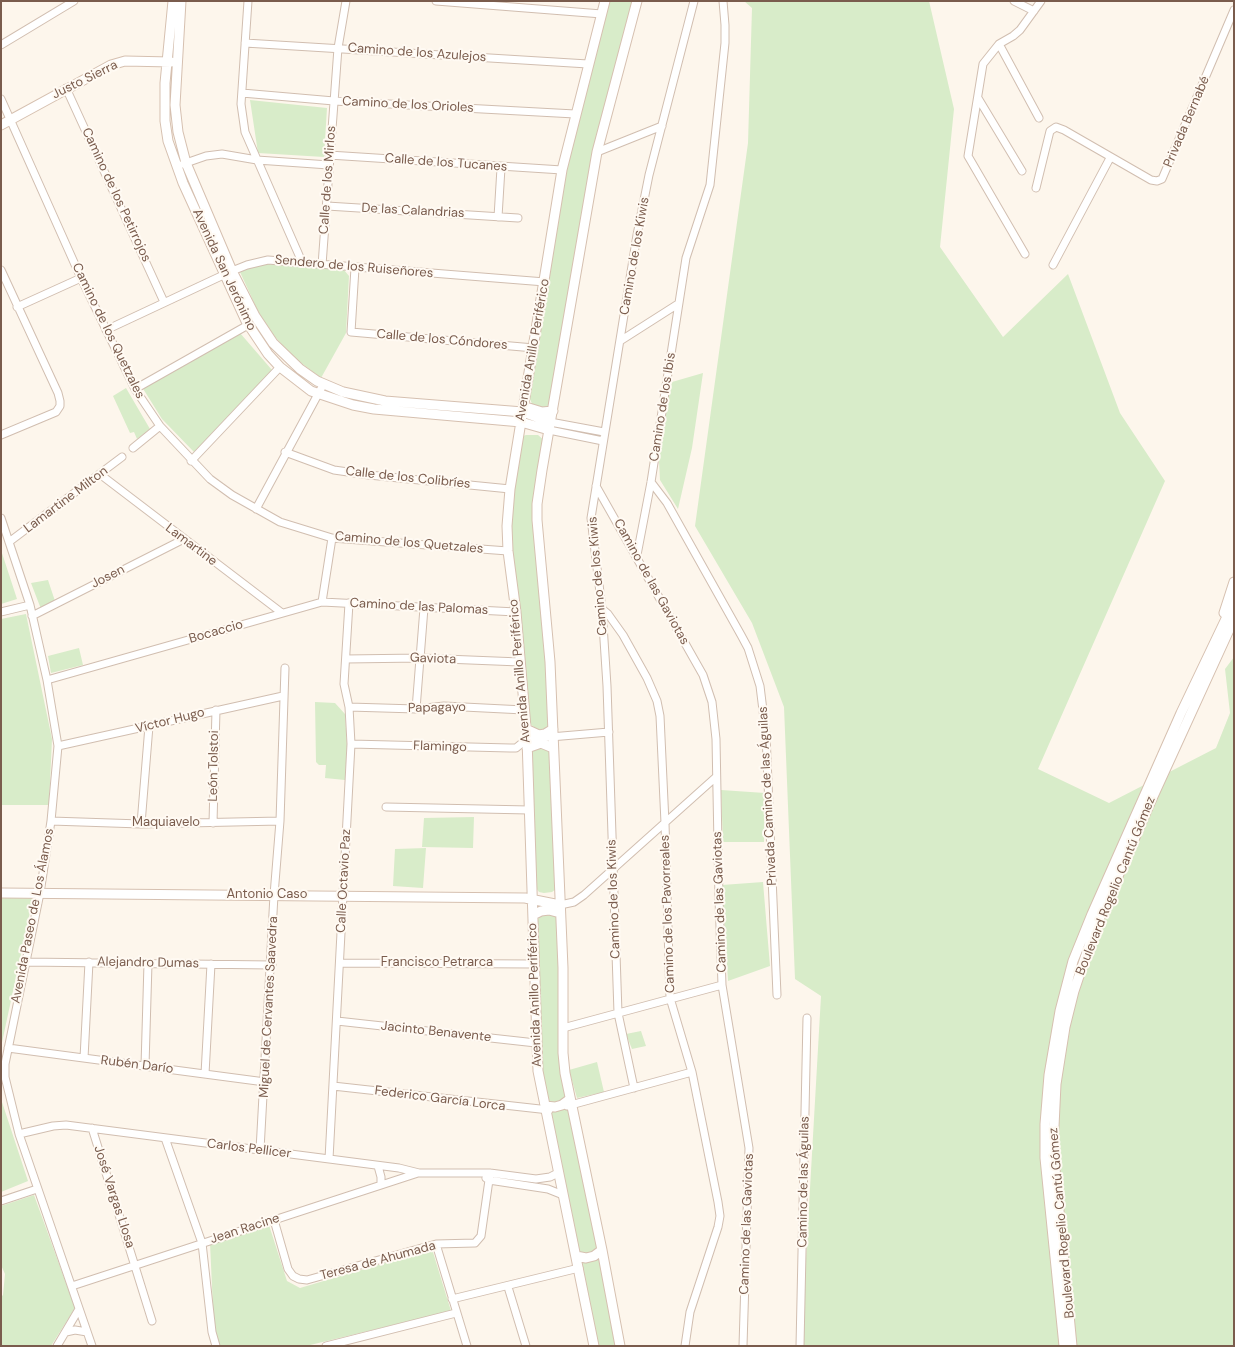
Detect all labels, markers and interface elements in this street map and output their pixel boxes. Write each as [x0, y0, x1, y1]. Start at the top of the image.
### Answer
street label: Camino de los Azulejos [347, 40, 487, 66]
street label: Justo Sierra [50, 57, 120, 103]
street label: Privada Bernabé [1161, 74, 1213, 170]
street label: Camino de los Orioles [342, 94, 474, 116]
street label: Camino de los Petirrojos [78, 125, 154, 265]
street label: Calle de los Mirlos [316, 125, 340, 235]
street label: Calle de los Tucanes [384, 151, 508, 175]
street label: Camino de los Kiwis [617, 196, 653, 316]
street label: De las Calandrias [361, 201, 465, 221]
street label: Avenida San Jerónimo [189, 207, 259, 333]
street label: Sendero de los Ruiseñores [274, 252, 434, 282]
street label: Camino de los Quetzales [68, 261, 148, 401]
street label: Avenida Anillo Periférico [513, 278, 553, 422]
street label: Calle de los Cóndores [376, 327, 508, 353]
street label: Camino de los Ibis [647, 351, 679, 463]
street label: Lamartine Milton [21, 463, 111, 537]
street label: Calle de los Colibríes [345, 464, 471, 492]
street label: Camino de los Kiwis [585, 516, 611, 636]
street label: Camino de las Gaviotas [610, 516, 692, 648]
street label: Lamartine [162, 521, 220, 569]
street label: Camino de los Quetzales [334, 529, 484, 557]
street label: Josen [89, 562, 127, 592]
street label: Camino de las Palomas [349, 596, 489, 618]
street label: Avenida Anillo Periférico [506, 598, 534, 744]
street label: Bocaccio [187, 617, 245, 647]
street label: Gaviota [410, 650, 456, 668]
street label: Papagayo [408, 700, 466, 716]
street label: Víctor Hugo [134, 705, 206, 737]
street label: Privada Camino de las Águilas [756, 706, 780, 886]
street label: León Tolstoi [206, 730, 222, 802]
street label: Flamingo [413, 738, 467, 756]
street label: Boulevard Rogelio Cantú Gómez [1073, 794, 1159, 978]
street label: Maquiavelo [132, 815, 200, 831]
street label: Avenida Paseo de Los Álamos [8, 827, 58, 1005]
street label: Calle Octavio Paz [333, 829, 355, 933]
street label: Camino de las Gaviotas [710, 831, 730, 973]
street label: Camino de los Pavorreales [657, 835, 679, 993]
street label: Camino de los Kiwis [604, 839, 624, 959]
street label: Antonio Caso [226, 887, 308, 903]
street label: Miguel de Cervantes Saavedra [256, 916, 282, 1098]
street label: Avenida Anillo Periférico [525, 923, 545, 1067]
street label: Alejandro Dumas [97, 954, 199, 972]
street label: Francisco Petrarca [381, 955, 493, 971]
street label: Jacinto Benavente [380, 1018, 492, 1046]
street label: Rubén Darío [100, 1053, 174, 1077]
street label: Federico García Lorca [374, 1083, 506, 1115]
street label: Camino de las Águilas [795, 1116, 813, 1248]
street label: Boulevard Rogelio Cantú Gómez [1046, 1127, 1078, 1319]
street label: Carlos Pellicer [206, 1136, 292, 1162]
street label: José Vargas Llosa [90, 1144, 138, 1250]
street label: Camino de las Gaviotas [737, 1153, 757, 1295]
street label: Jean Racine [208, 1210, 282, 1248]
street label: Teresa de Ahumada [319, 1238, 437, 1284]

